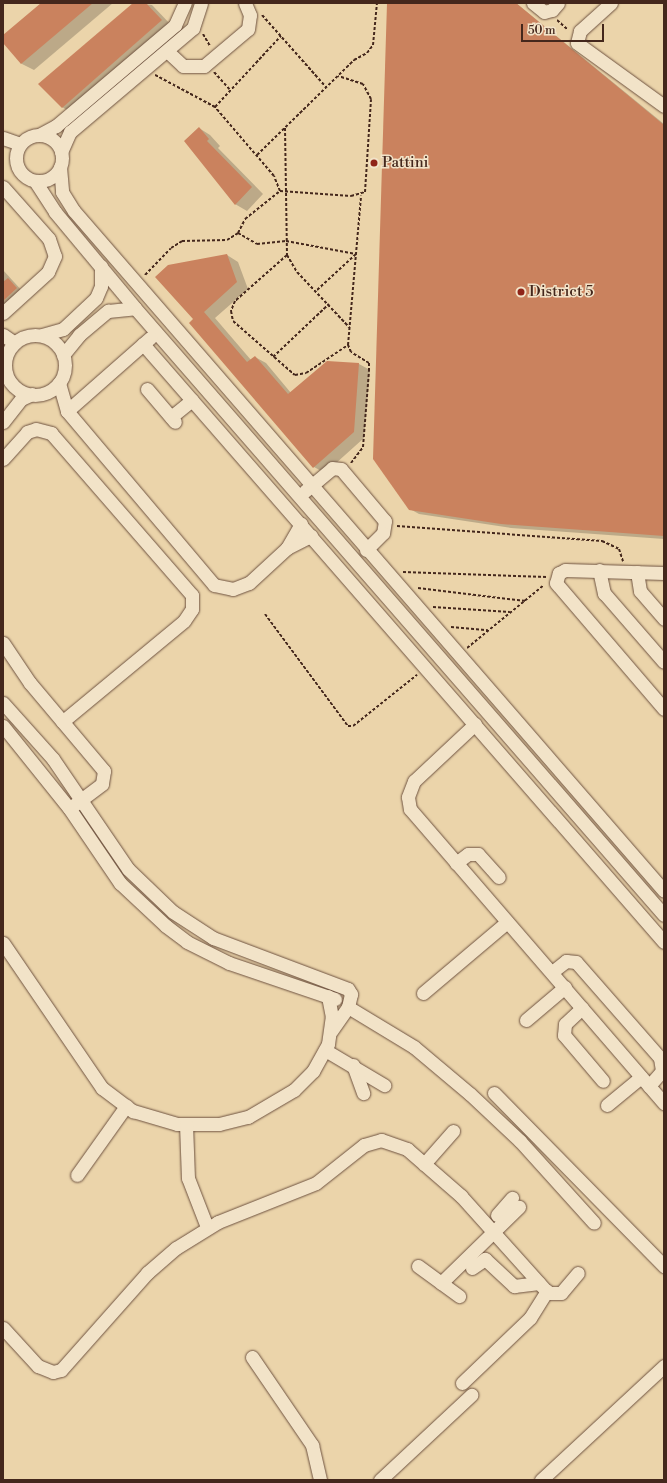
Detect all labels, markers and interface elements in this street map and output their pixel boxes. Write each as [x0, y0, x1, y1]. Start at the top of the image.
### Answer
scale bar [523, 16, 606, 42]
text: 50 m [528, 23, 556, 38]
place label: Pattini [382, 154, 429, 172]
marker: Pattini [369, 158, 379, 168]
place label: District 5 [529, 283, 594, 301]
marker: District 5 [516, 287, 526, 297]

